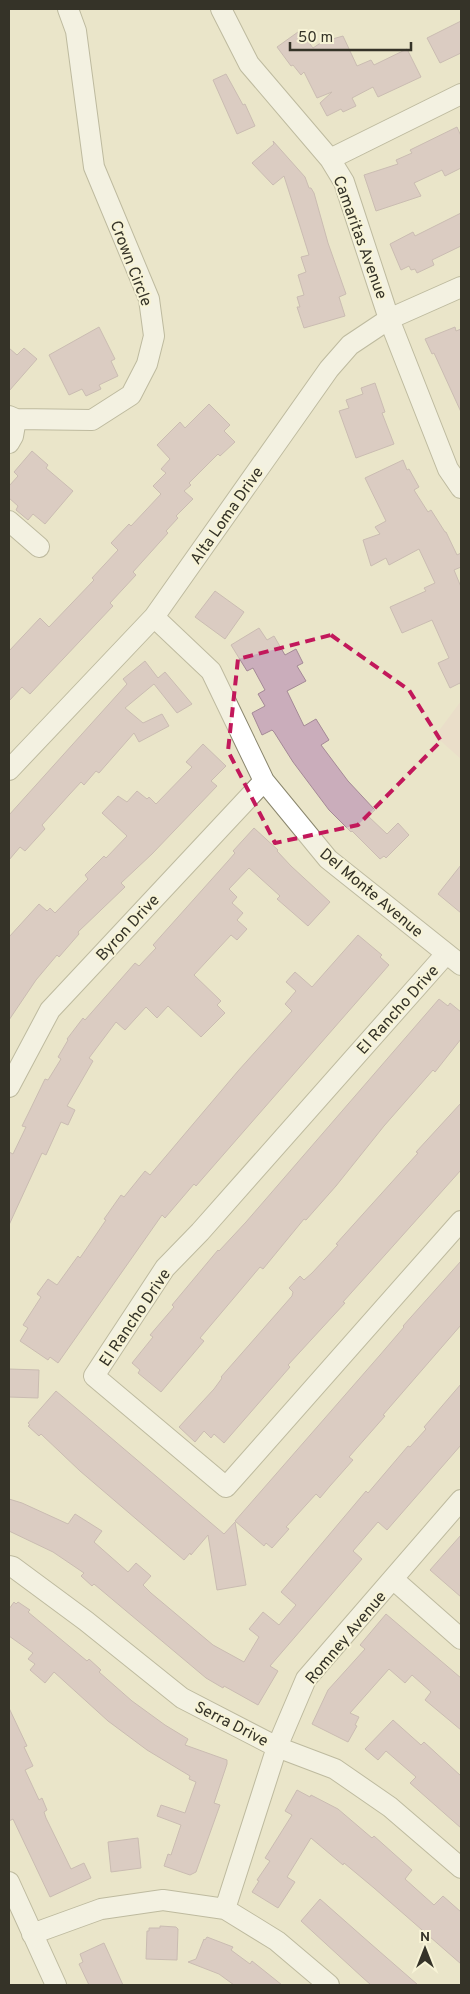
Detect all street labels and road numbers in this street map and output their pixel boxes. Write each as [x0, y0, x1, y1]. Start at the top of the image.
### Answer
street label: Camaritas Avenue [328, 173, 391, 302]
street label: Crown Circle [105, 218, 156, 309]
street label: Alta Loma Drive [187, 463, 269, 569]
street label: Del Monte Avenue [315, 844, 427, 943]
street label: Byron Drive [92, 891, 164, 966]
street label: El Rancho Drive [353, 961, 444, 1059]
street label: El Rancho Drive [96, 1265, 176, 1371]
street label: Romney Avenue [302, 1588, 391, 1689]
street label: Serra Drive [191, 1698, 271, 1752]

